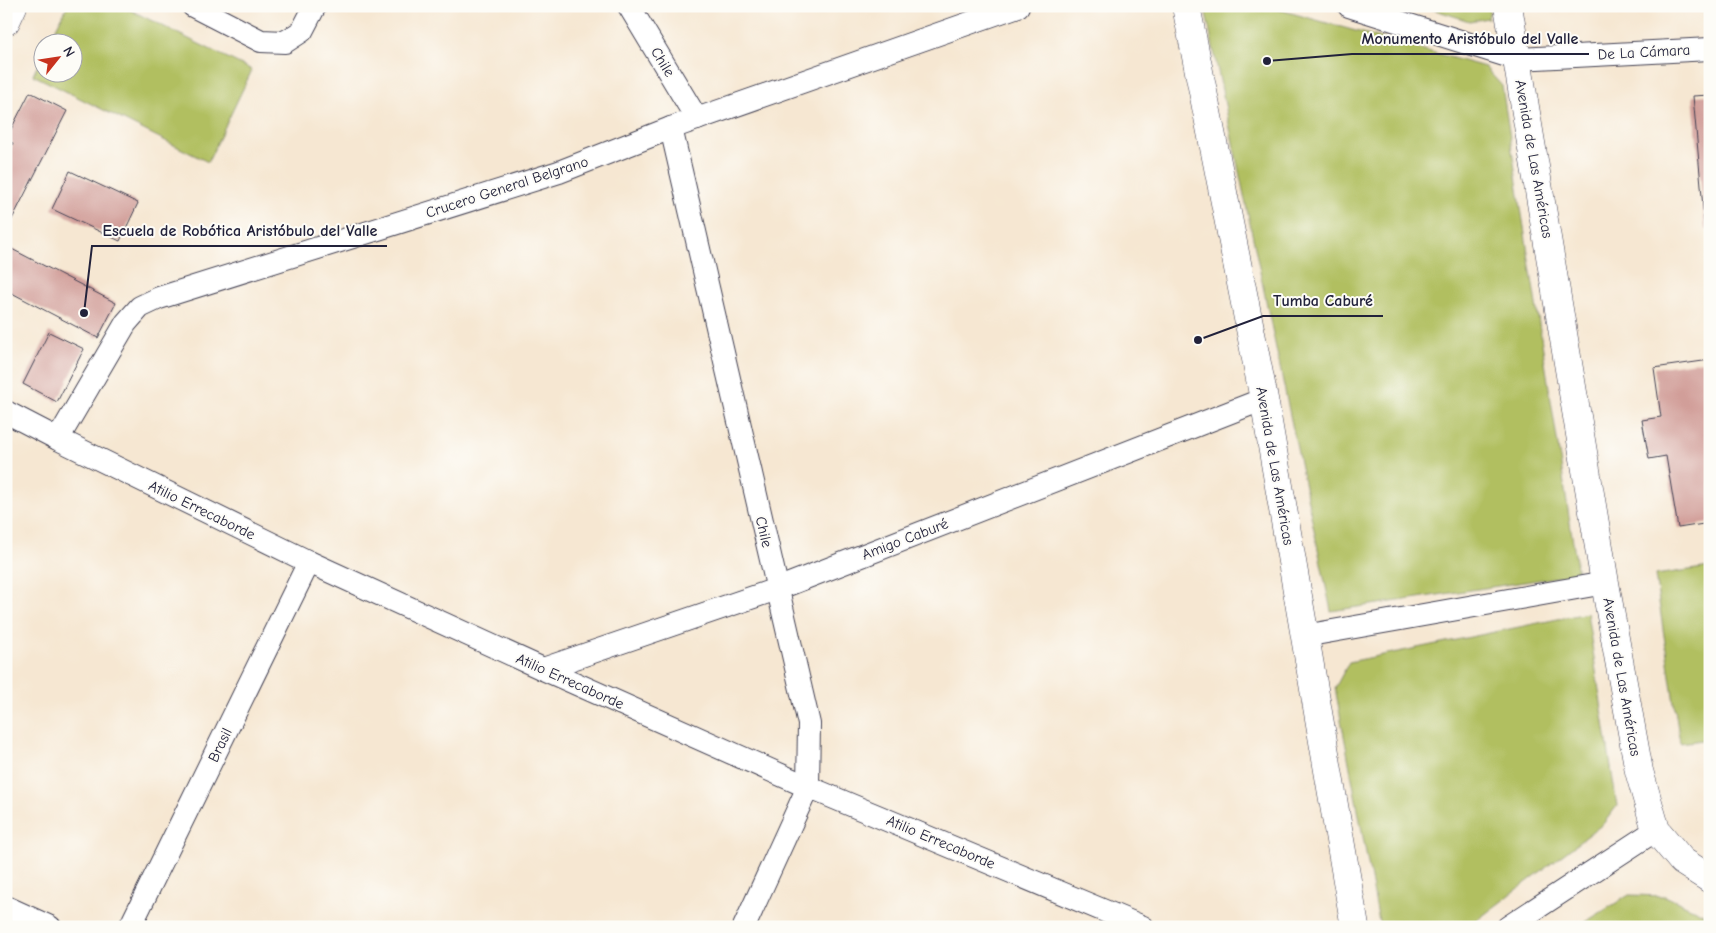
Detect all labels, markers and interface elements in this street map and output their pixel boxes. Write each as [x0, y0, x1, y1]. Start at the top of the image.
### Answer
callout: Monumento Aristóbulo del Valle [1352, 23, 1589, 54]
text: Monumento Aristóbulo del Valle [1362, 30, 1579, 48]
north arrow [32, 32, 82, 82]
street label: De La Cámara [1597, 41, 1691, 63]
text: N [59, 44, 78, 60]
street label: Chile [647, 44, 679, 81]
street label: Avenida de Las Américas [1511, 78, 1557, 240]
street label: Crucero General Belgrano [424, 152, 591, 222]
callout: Escuela de Robótica Aristóbulo del Valle [92, 215, 387, 246]
text: Escuela de Robótica Aristóbulo del Valle [103, 222, 378, 240]
callout: Tumba Caburé [1263, 285, 1383, 316]
text: Tumba Caburé [1273, 292, 1373, 310]
street label: Avenida de Las Américas [1252, 385, 1298, 547]
street label: Atilio Errecaborde [146, 476, 259, 544]
street label: Amigo Caburé [859, 514, 951, 564]
street label: Chile [752, 515, 776, 550]
street label: Avenida de Las Américas [1599, 596, 1645, 758]
street label: Atilio Errecaborde [513, 649, 627, 713]
street label: Brasil [204, 725, 236, 765]
street label: Atilio Errecaborde [884, 811, 998, 873]

